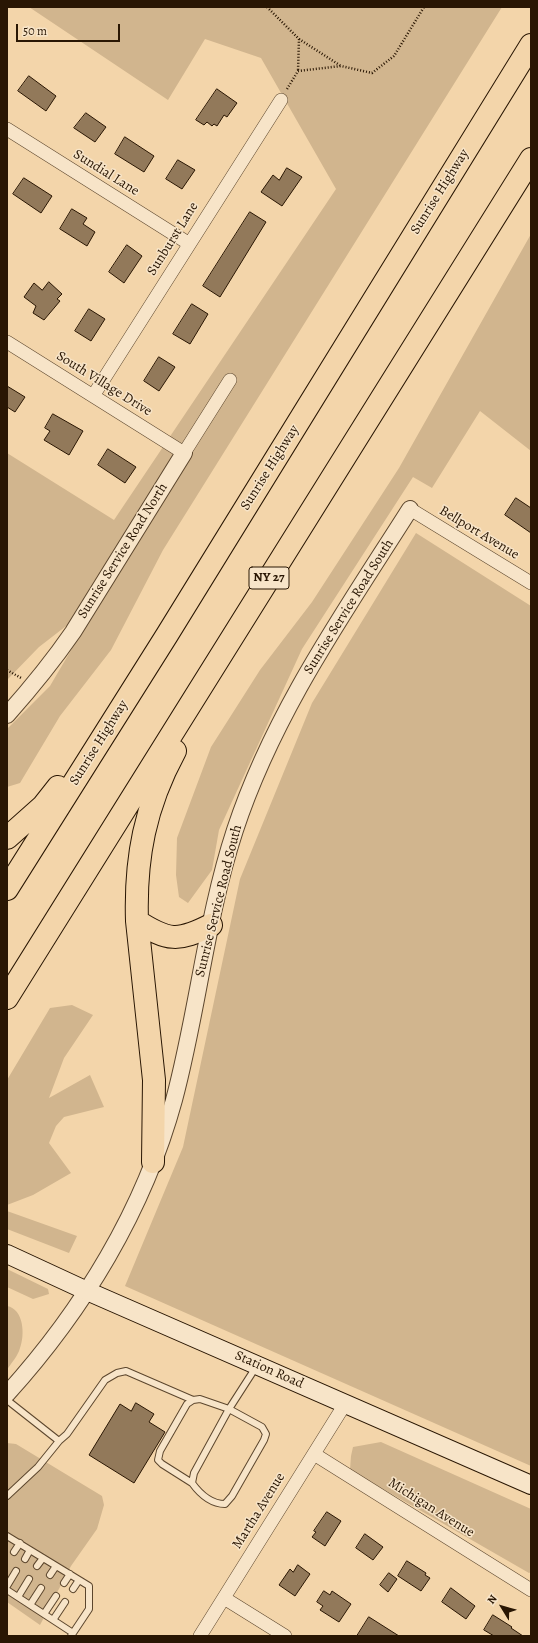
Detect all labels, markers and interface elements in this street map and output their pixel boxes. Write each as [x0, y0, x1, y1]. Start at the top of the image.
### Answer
scale bar [18, 16, 122, 42]
text: 50 m [23, 23, 47, 39]
street label: Sundial Lane [70, 146, 142, 200]
street label: Sunrise Highway [407, 146, 473, 238]
street label: Sunburst Lane [144, 199, 202, 279]
street label: South Village Drive [53, 348, 155, 420]
street label: Sunrise Highway [237, 422, 303, 514]
street label: Sunrise Service Road North [74, 480, 172, 622]
street label: Bellport Avenue [436, 503, 522, 563]
street label: Sunrise Service Road South [300, 536, 398, 678]
road number: NY 27 [249, 567, 289, 589]
street label: Sunrise Highway [66, 697, 132, 789]
street label: Sunrise Service Road South [192, 823, 246, 979]
street label: Station Road [232, 1347, 306, 1393]
street label: Martha Avenue [229, 1470, 289, 1552]
street label: Michigan Avenue [385, 1475, 477, 1541]
north arrow [482, 1587, 522, 1627]
text: N [484, 1592, 500, 1607]

